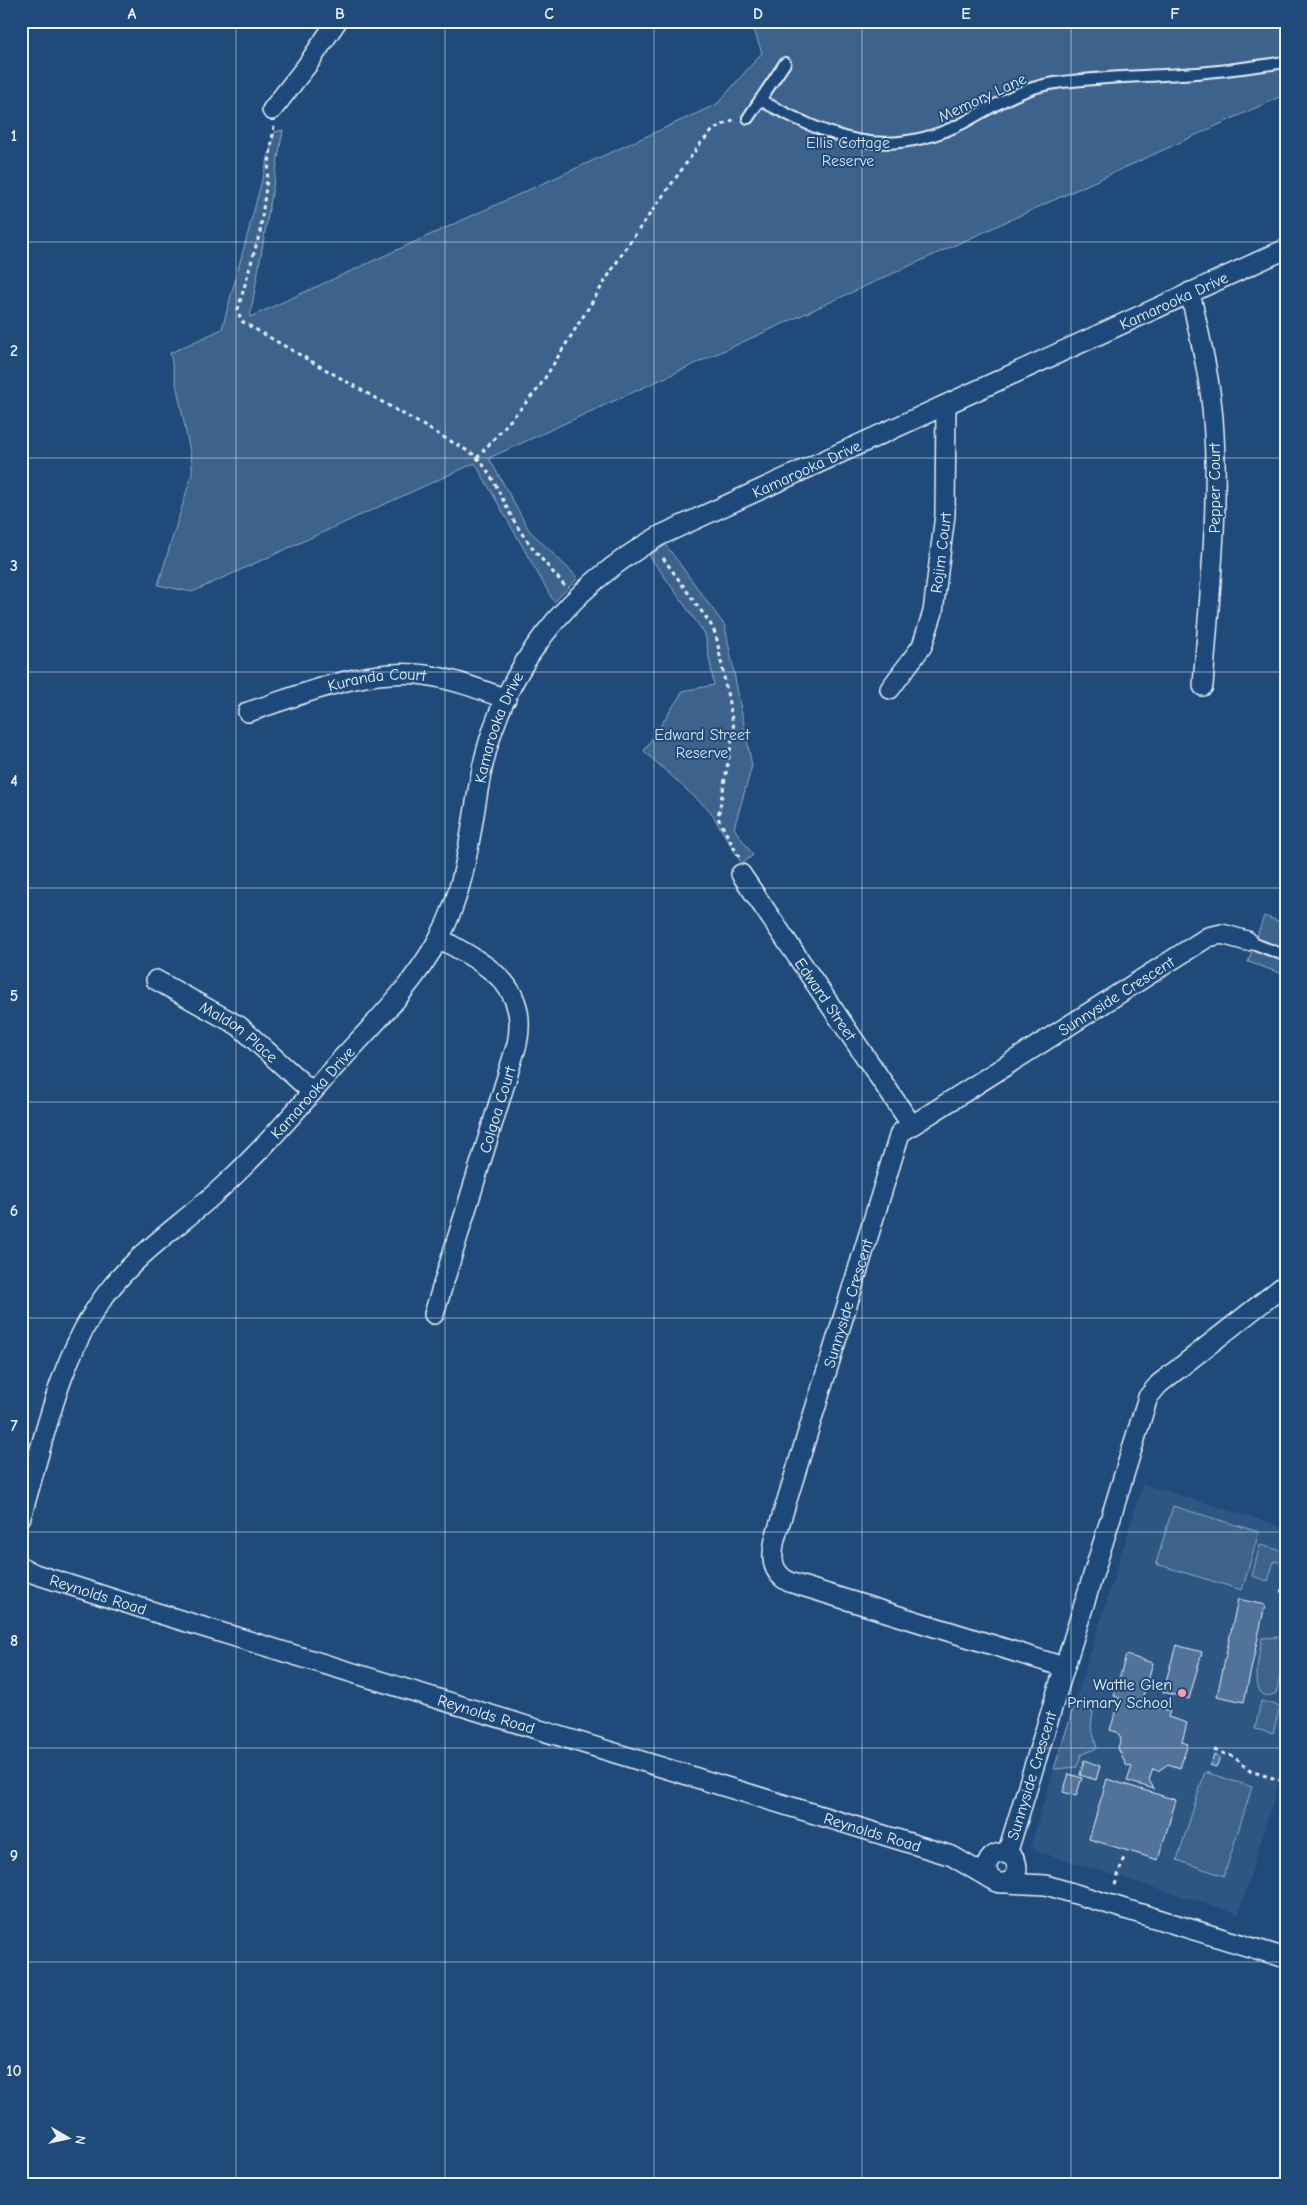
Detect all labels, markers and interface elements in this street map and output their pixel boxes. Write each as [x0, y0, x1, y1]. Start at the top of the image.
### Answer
text: A [128, 5, 137, 23]
text: B [335, 5, 345, 23]
text: C [544, 5, 554, 23]
text: D [753, 5, 763, 23]
text: E [961, 5, 971, 23]
text: F [1170, 5, 1180, 23]
street label: Memory Lane [936, 70, 1029, 126]
text: 1 [11, 127, 17, 145]
park label: Ellis Cottage Reserve [806, 134, 890, 170]
street label: Kamarooka Drive [1117, 269, 1231, 334]
text: 2 [10, 342, 18, 360]
street label: Kamarooka Drive [750, 437, 864, 502]
street label: Pepper Court [1206, 442, 1224, 533]
street label: Rojim Court [927, 512, 955, 594]
text: 3 [10, 557, 18, 575]
street label: Kuranda Court [326, 666, 428, 695]
street label: Kamarooka Drive [471, 669, 527, 785]
park label: Edward Street Reserve [654, 726, 750, 762]
text: 4 [10, 772, 18, 790]
street label: Sunnyside Crescent [1055, 953, 1178, 1040]
street label: Edward Street [791, 955, 860, 1044]
text: 5 [10, 987, 18, 1005]
street label: Maldon Place [196, 998, 281, 1067]
street label: Kamarooka Drive [267, 1043, 359, 1143]
street label: Colgoa Court [476, 1064, 520, 1155]
text: 6 [10, 1202, 18, 1220]
street label: Sunnyside Crescent [820, 1237, 877, 1370]
text: 7 [10, 1417, 18, 1435]
street label: Reynolds Road [47, 1571, 148, 1619]
text: 8 [10, 1632, 18, 1650]
place label: Wattle Glen Primary School [1067, 1676, 1172, 1712]
marker: Wattle Glen Primary School [1176, 1687, 1188, 1699]
street label: Reynolds Road [435, 1691, 537, 1738]
street label: Sunnyside Crescent [1004, 1709, 1061, 1843]
street label: Reynolds Road [822, 1809, 923, 1856]
text: 9 [10, 1847, 18, 1865]
text: 10 [6, 2062, 22, 2080]
north arrow [42, 2112, 92, 2162]
text: N [71, 2134, 89, 2146]

